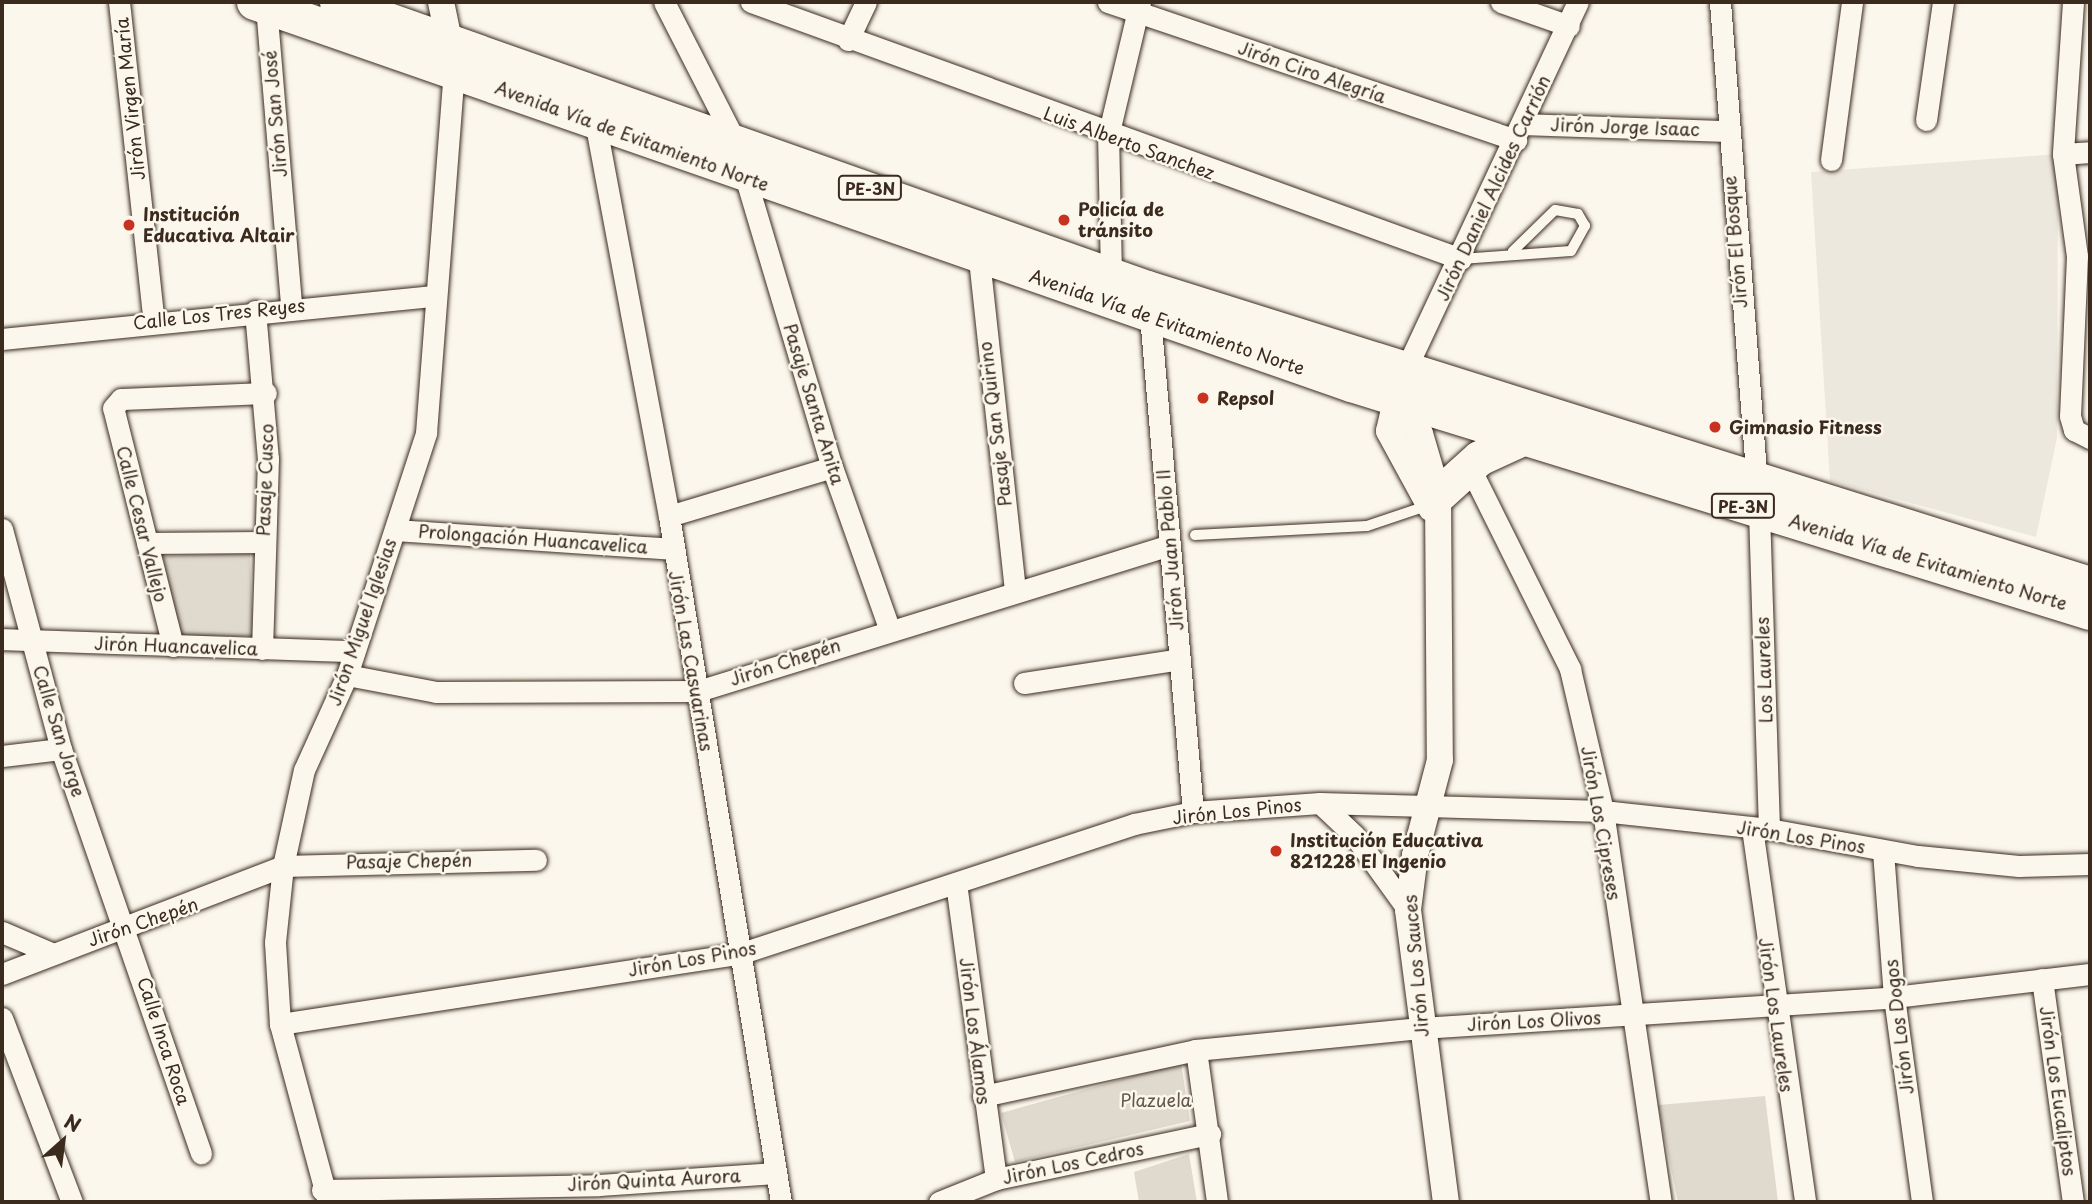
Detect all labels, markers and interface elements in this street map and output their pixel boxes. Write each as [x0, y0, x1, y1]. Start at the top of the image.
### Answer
street label: Jirón Virgen María [111, 16, 149, 182]
street label: Jirón Ciro Alegría [1235, 36, 1389, 108]
street label: Jirón San José [259, 50, 291, 178]
street label: Jirón Daniel Alcides Carrión [1432, 73, 1554, 303]
street label: Avenida Vía de Evitamiento Norte [491, 76, 773, 196]
street label: Luis Alberto Sanchez [1040, 102, 1218, 184]
street label: Jirón Jorge Isaac [1550, 114, 1700, 140]
street label: Jirón El Bosque [1718, 175, 1752, 309]
road number: PE-3N [837, 176, 903, 200]
place label: Policía de tránsito [1078, 199, 1164, 242]
place label: Institución Educativa Altair [143, 204, 295, 246]
marker: Policía de tránsito [1056, 212, 1072, 228]
marker: Institución Educativa Altair [121, 217, 137, 233]
street label: Avenida Vía de Evitamiento Norte [1025, 264, 1309, 380]
street label: Calle Los Tres Reyes [131, 294, 307, 334]
street label: Pasaje Santa Anita [779, 321, 849, 487]
street label: Pasaje San Quirino [974, 341, 1016, 507]
place label: Repsol [1217, 387, 1274, 409]
marker: Repsol [1195, 390, 1211, 406]
place label: Gimnasio Fitness [1729, 416, 1882, 438]
marker: Gimnasio Fitness [1707, 419, 1723, 435]
street label: Pasaje Cusco [252, 424, 278, 536]
street label: Calle Cesar Vallejo [112, 443, 172, 605]
street label: Jirón Juan Pablo II [1152, 469, 1188, 631]
road number: PE-3N [1710, 494, 1776, 519]
street label: Avenida Vía de Evitamiento Norte [1785, 509, 2071, 615]
street label: Prolongación Huancavelica [417, 520, 649, 558]
street label: Jirón Miguel Iglesias [323, 536, 401, 708]
street label: Jirón Las Casuarinas [665, 569, 717, 753]
street label: Los Laureles [1751, 616, 1777, 724]
street label: Jirón Huancavelica [93, 632, 259, 660]
street label: Jirón Chepén [727, 634, 843, 690]
street label: Calle San Jorge [29, 662, 89, 800]
street label: Jirón Los Cipreses [1577, 743, 1625, 903]
street label: Jirón Los Pinos [1171, 793, 1303, 829]
street label: Jirón Los Pinos [1735, 816, 1867, 858]
place label: Institución Educativa 821228 El Ingenio [1290, 830, 1484, 872]
marker: Institución Educativa 821228 El Ingenio [1268, 843, 1284, 859]
street label: Pasaje Chepén [345, 849, 473, 873]
street label: Jirón Chepén [85, 893, 201, 951]
street label: Jirón Los Sauces [1399, 894, 1433, 1038]
street label: Jirón Los Laureles [1754, 936, 1798, 1094]
street label: Jirón Los Pinos [626, 937, 758, 981]
street label: Jirón Los Álamos [955, 956, 995, 1106]
street label: Jirón Los Dogos [1880, 958, 1918, 1096]
street label: Calle Inca Roca [133, 974, 195, 1108]
street label: Jirón Los Eucaliptos [2035, 1004, 2081, 1178]
street label: Jirón Los Olivos [1466, 1007, 1602, 1035]
park label: Plazuela [1120, 1089, 1192, 1111]
north arrow [28, 1106, 98, 1176]
text: N [60, 1107, 86, 1138]
street label: Jirón Los Cedros [1001, 1138, 1145, 1188]
street label: Jirón Quinta Aurora [567, 1165, 741, 1195]

